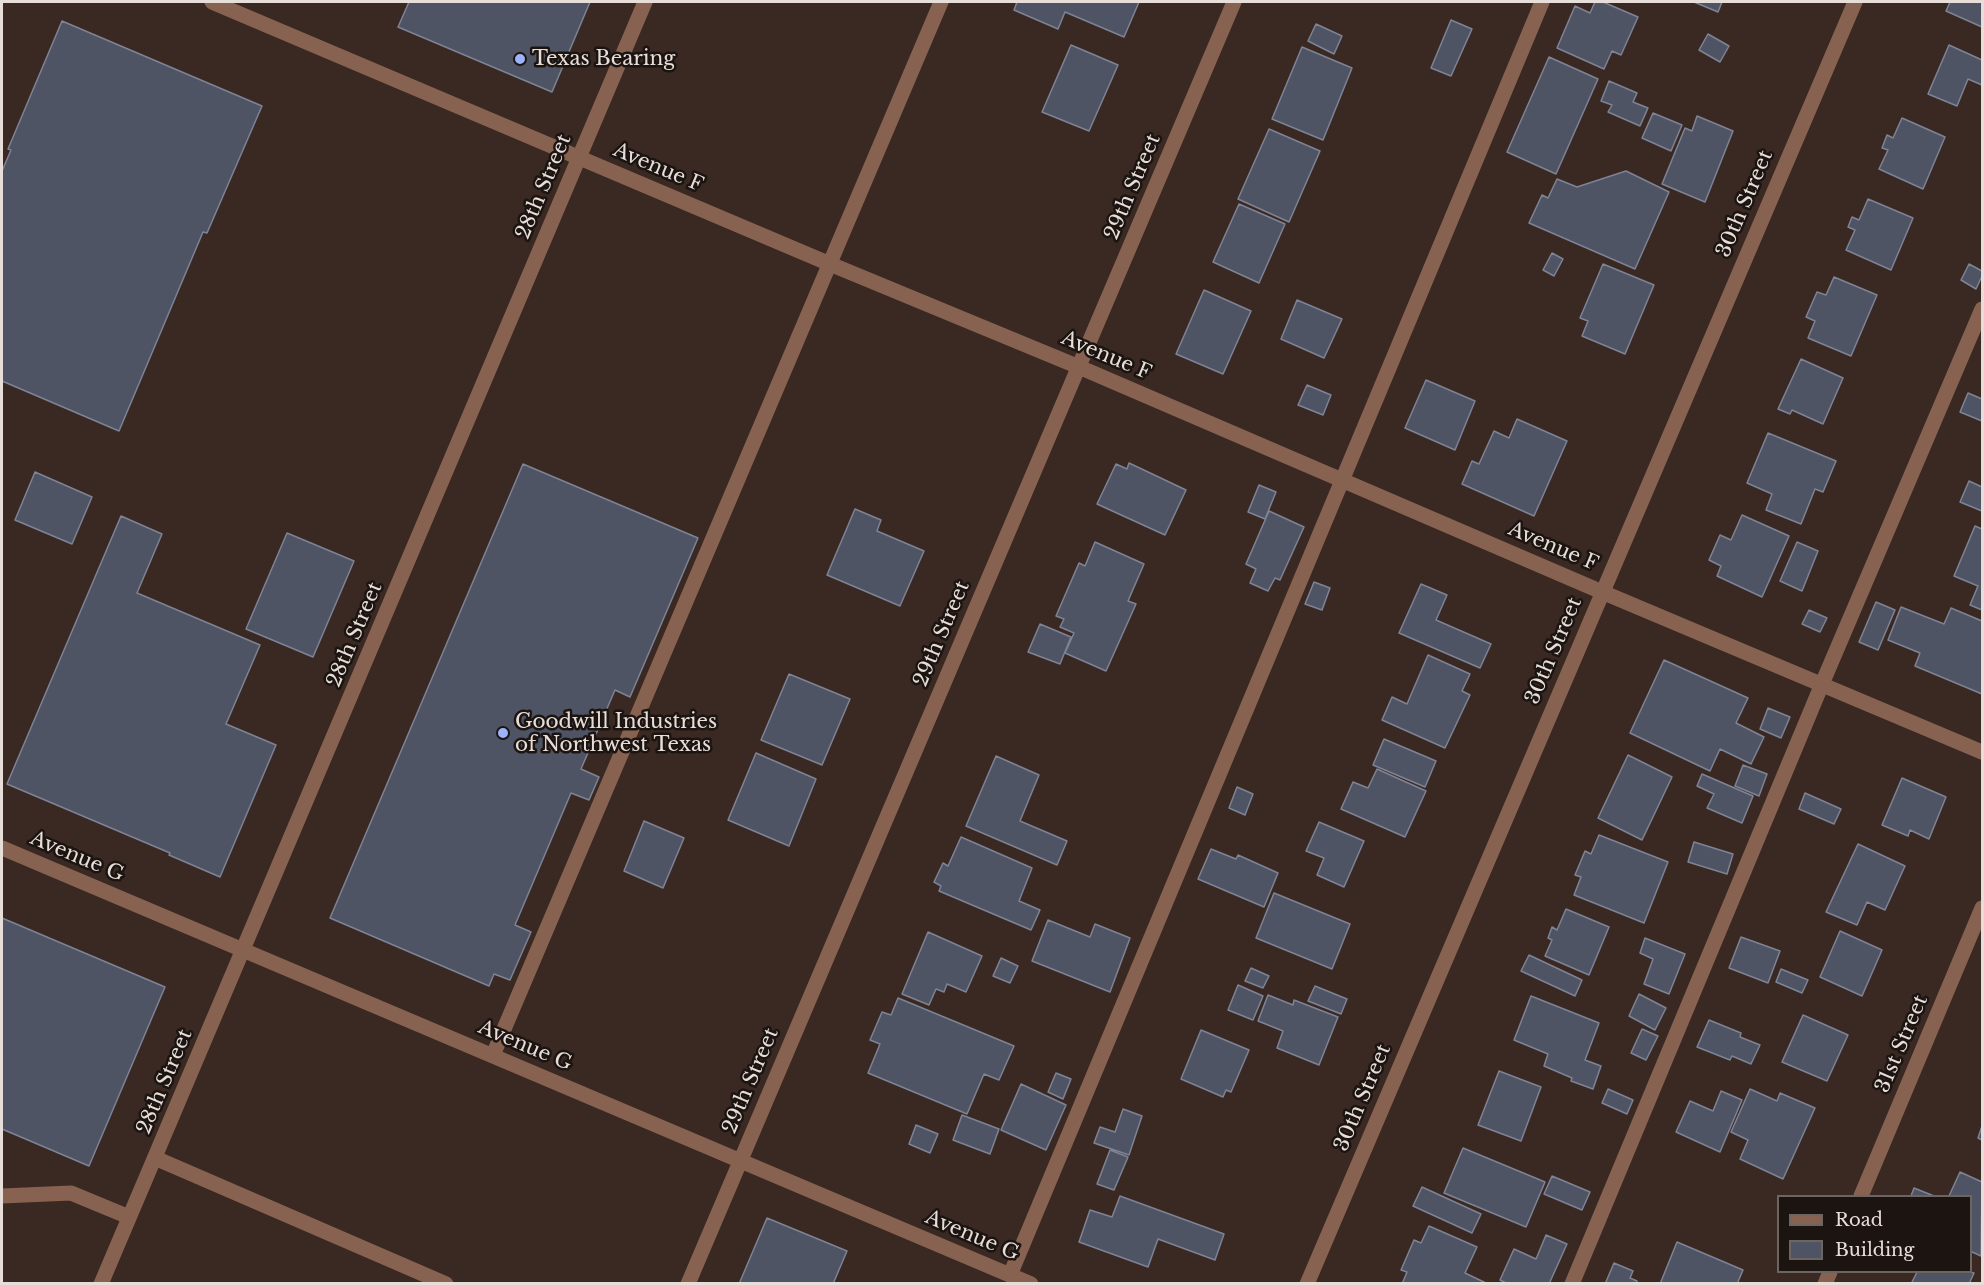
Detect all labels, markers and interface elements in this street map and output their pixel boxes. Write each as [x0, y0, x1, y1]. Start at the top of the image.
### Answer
place label: Texas Bearing [532, 47, 675, 71]
marker: Texas Bearing [513, 52, 527, 66]
street label: 28th Street [511, 131, 577, 243]
street label: 29th Street [1100, 131, 1166, 243]
street label: Avenue F [609, 138, 707, 198]
street label: 30th Street [1712, 147, 1778, 261]
street label: Avenue F [1057, 326, 1155, 386]
street label: Avenue F [1504, 517, 1602, 577]
street label: 29th Street [909, 578, 975, 690]
street label: 28th Street [322, 579, 388, 691]
street label: 30th Street [1521, 594, 1587, 708]
place label: Goodwill Industries of Northwest Texas [515, 710, 717, 757]
marker: Goodwill Industries of Northwest Texas [496, 726, 510, 740]
street label: Avenue G [27, 827, 127, 887]
street label: 31st Street [1871, 992, 1933, 1096]
street label: Avenue G [475, 1016, 575, 1076]
street label: 29th Street [718, 1025, 784, 1137]
street label: 28th Street [132, 1026, 198, 1138]
street label: 30th Street [1330, 1041, 1396, 1155]
legend [1777, 1195, 1972, 1273]
street label: Avenue G [922, 1206, 1022, 1266]
text: Road [1835, 1209, 1883, 1231]
text: Building [1835, 1239, 1914, 1261]

